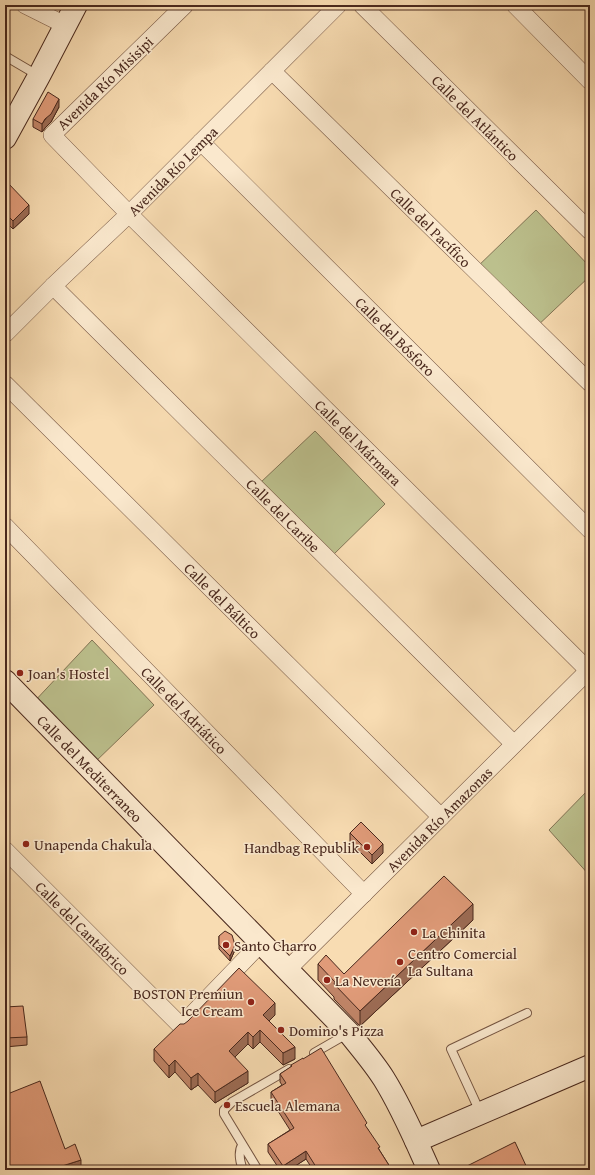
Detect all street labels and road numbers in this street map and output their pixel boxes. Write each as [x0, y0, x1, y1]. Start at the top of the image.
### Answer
street label: Avenida Río Misisipi [52, 32, 158, 134]
street label: Calle del Atlántico [428, 70, 524, 166]
street label: Avenida Río Lempa [123, 121, 222, 220]
street label: Calle del Pacífico [386, 183, 477, 272]
street label: Calle del Bósforo [351, 292, 440, 381]
street label: Calle del Mármara [311, 394, 407, 490]
street label: Calle del Caribe [242, 473, 325, 557]
street label: Calle del Báltico [180, 558, 266, 643]
street label: Calle del Adriático [137, 661, 232, 759]
street label: Calle del Mediterraneo [33, 710, 148, 827]
street label: Avenida Río Amazonas [381, 762, 497, 876]
street label: Calle del Cantábrico [31, 876, 135, 980]

